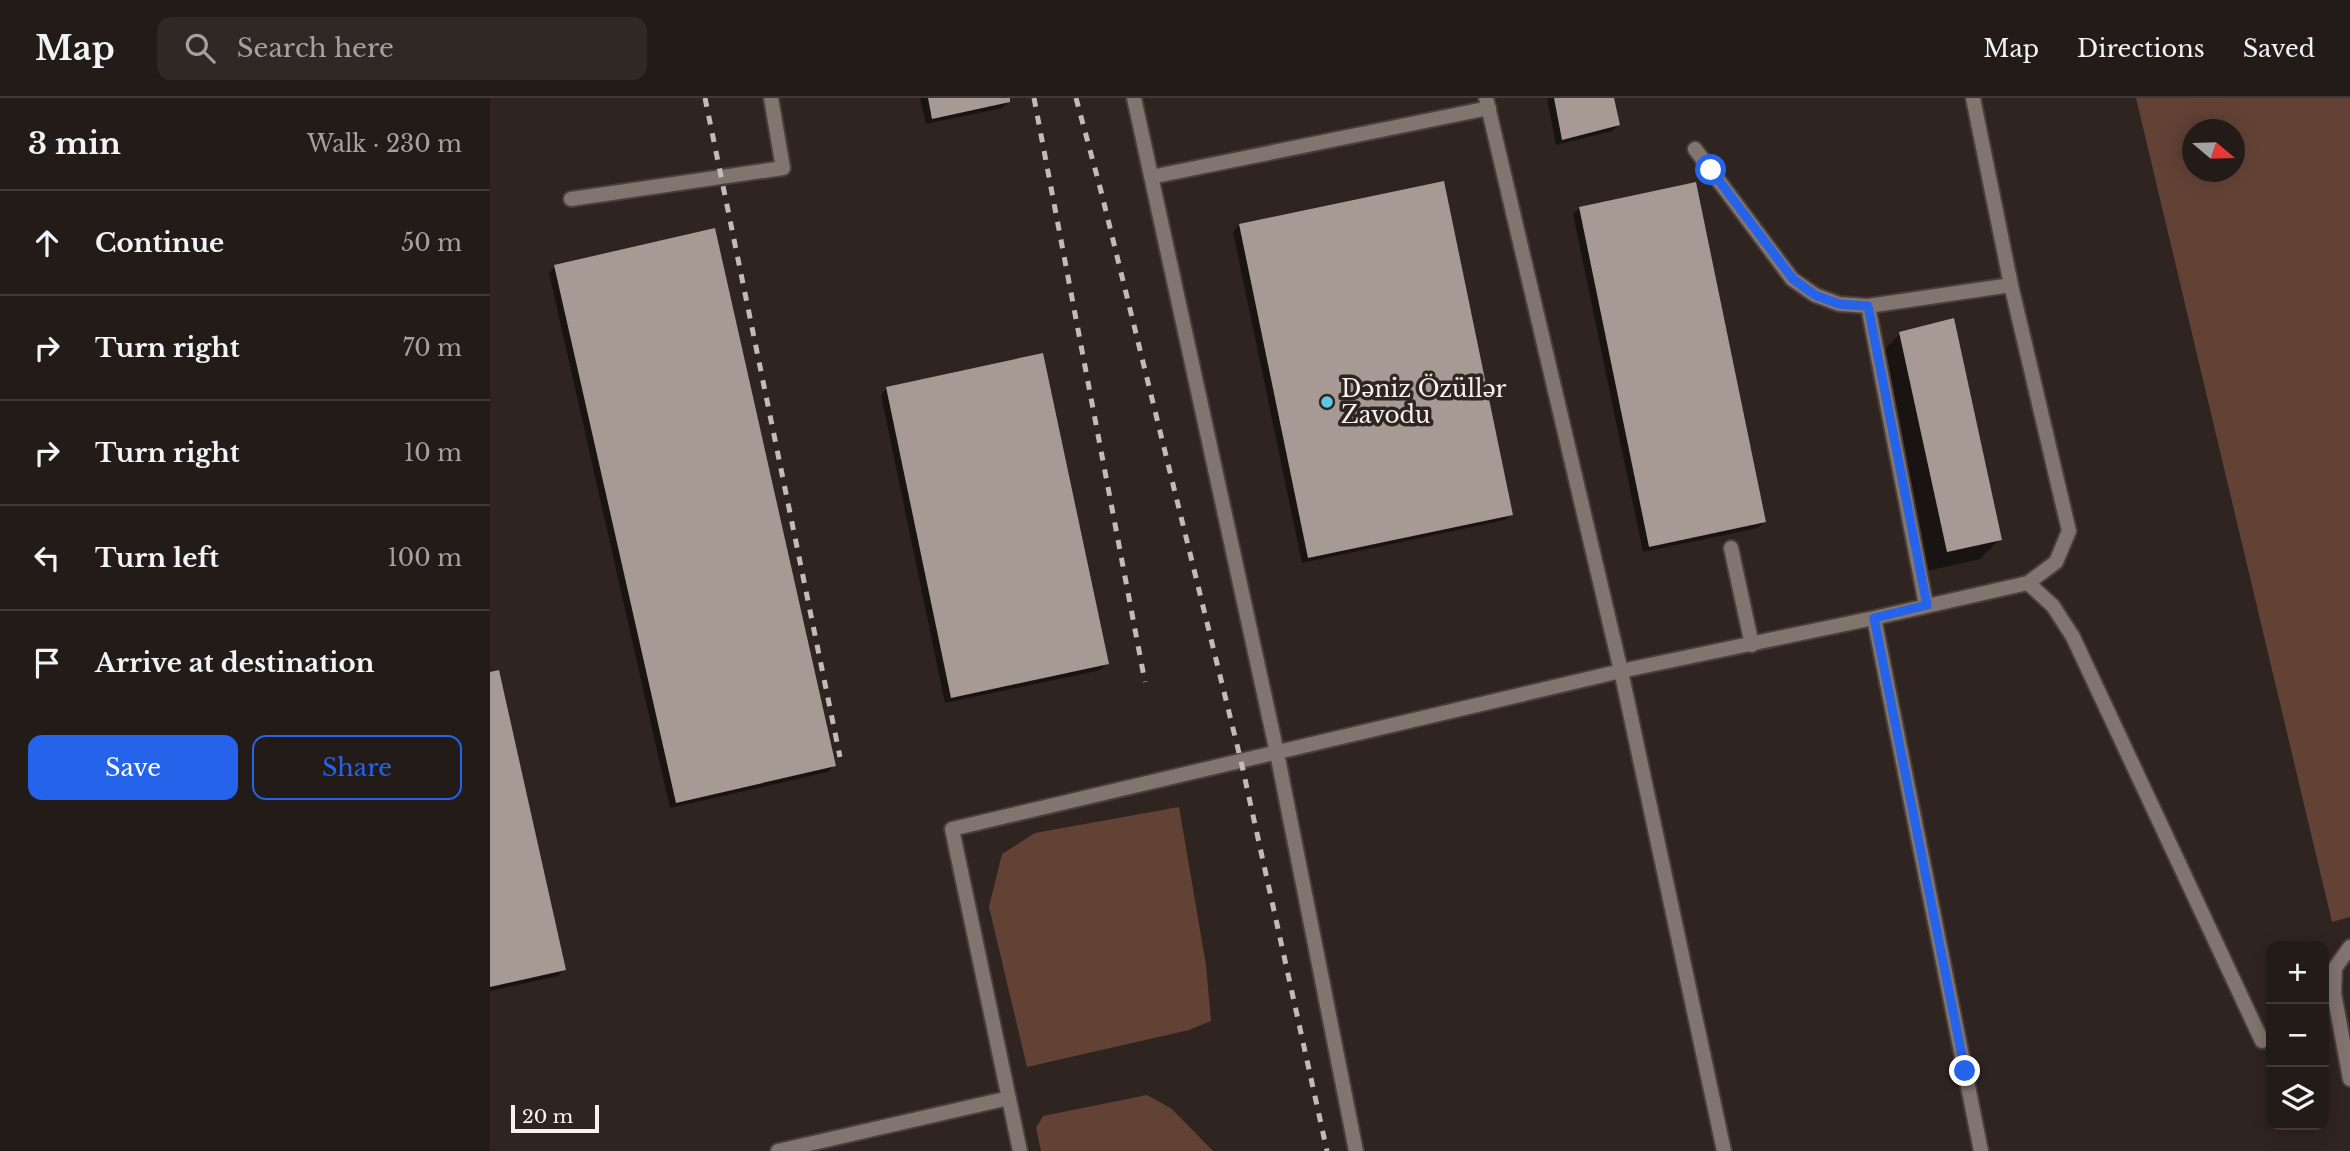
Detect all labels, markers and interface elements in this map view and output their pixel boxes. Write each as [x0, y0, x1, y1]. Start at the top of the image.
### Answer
search box [157, 17, 647, 80]
text: Map [35, 28, 115, 69]
icon: search [181, 29, 219, 67]
text: Search here [237, 32, 394, 64]
text: Map [1983, 34, 2039, 63]
text: Directions [2077, 34, 2205, 63]
text: Saved [2243, 34, 2315, 63]
north arrow [2182, 119, 2245, 182]
text: 3 min [28, 125, 121, 162]
text: Walk · 230 m [307, 130, 462, 158]
route start [1695, 154, 1726, 185]
icon: ahead [28, 224, 66, 262]
text: Continue [95, 227, 224, 259]
text: 50 m [401, 229, 462, 257]
icon: right [28, 329, 66, 367]
text: Turn right [95, 332, 240, 364]
text: 70 m [403, 334, 462, 362]
place label: Dəniz Özüllər Zavodu [1341, 374, 1507, 429]
marker: Dəniz Özüllər Zavodu [1319, 394, 1335, 410]
icon: right [28, 434, 66, 472]
text: Turn right [95, 437, 240, 469]
text: 10 m [404, 439, 462, 467]
icon: left [28, 539, 66, 577]
text: Turn left [95, 542, 219, 574]
text: 100 m [388, 544, 462, 572]
icon: arrive [28, 644, 66, 682]
text: Arrive at destination [95, 647, 375, 679]
button: Save [28, 735, 238, 800]
button: Share [252, 735, 462, 800]
map controls [2266, 941, 2329, 1130]
button: + [2266, 941, 2329, 1004]
button: − [2266, 1004, 2329, 1067]
route end [1949, 1055, 1980, 1086]
button: layers [2266, 1067, 2329, 1130]
scale bar [511, 1102, 598, 1134]
text: 20 m [522, 1105, 573, 1128]

